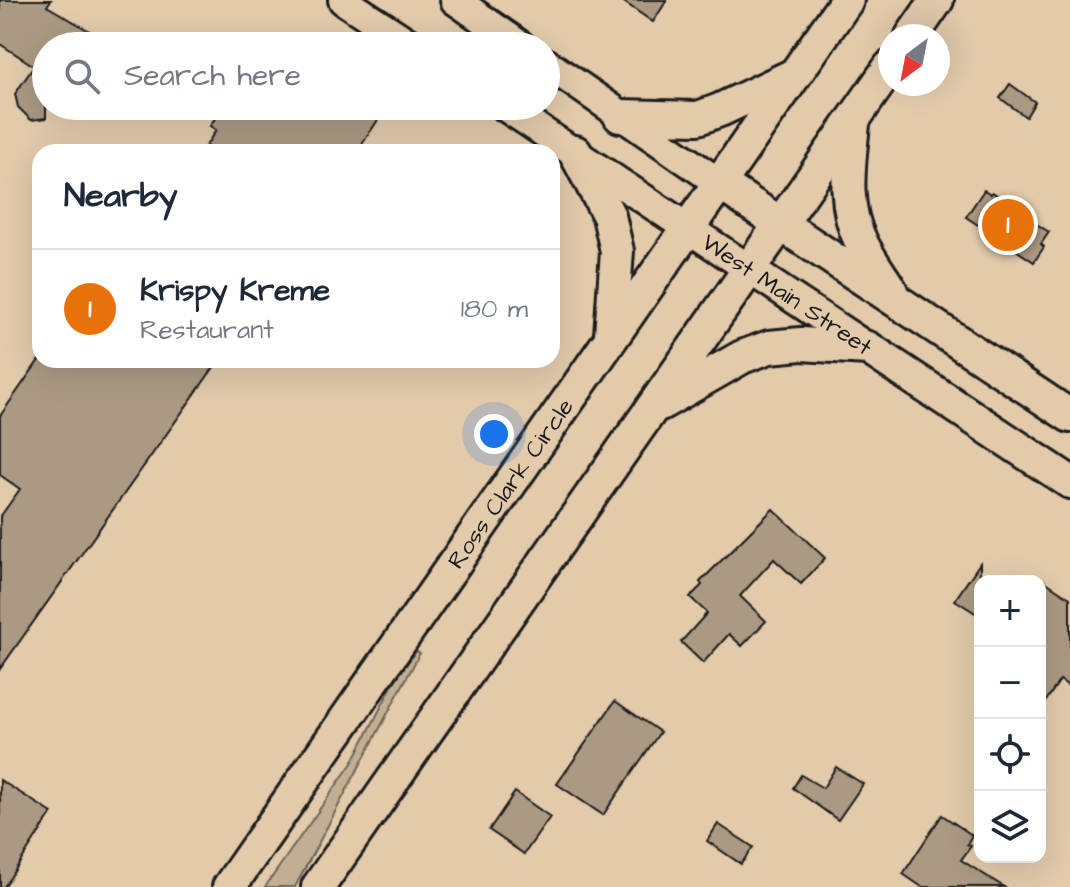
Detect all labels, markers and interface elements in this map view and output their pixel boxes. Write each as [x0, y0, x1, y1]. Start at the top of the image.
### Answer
north arrow [878, 24, 950, 96]
search box [32, 32, 560, 120]
icon: search [60, 54, 104, 98]
text: Search here [124, 55, 301, 97]
text: Nearby [64, 172, 178, 220]
pin: 1 [982, 195, 1034, 255]
street label: West Main Street [695, 226, 879, 364]
text: Krispy Kreme [140, 270, 330, 312]
text: 1 [88, 291, 92, 327]
text: 180 m [461, 291, 528, 327]
text: Restaurant [140, 312, 274, 348]
street label: Ross Clark Circle [440, 392, 582, 576]
your location [474, 414, 514, 454]
map controls [974, 575, 1046, 863]
button: + [974, 575, 1046, 647]
button: − [974, 647, 1046, 719]
button: locate [974, 719, 1046, 791]
button: layers [974, 791, 1046, 863]

